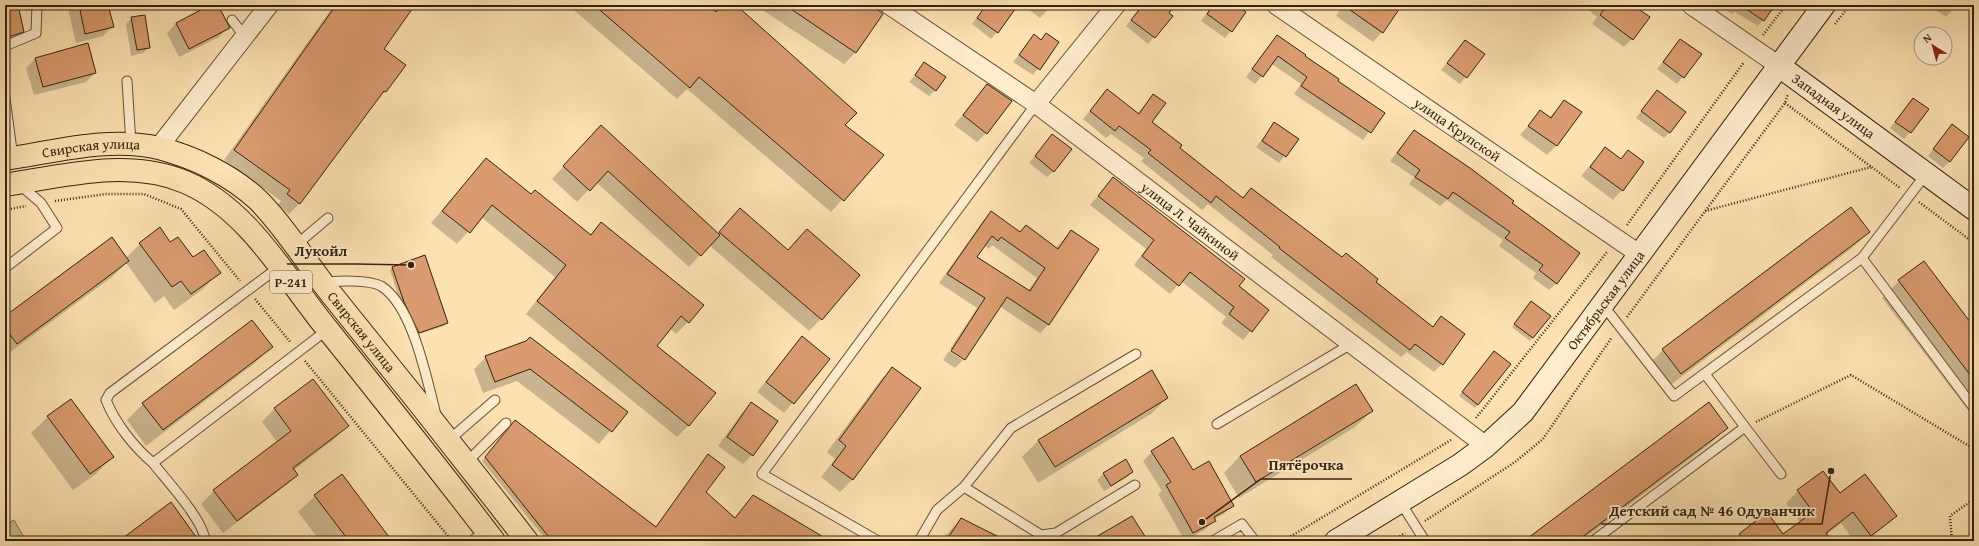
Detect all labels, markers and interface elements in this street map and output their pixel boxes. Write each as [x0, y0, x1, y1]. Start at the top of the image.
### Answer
north arrow [1913, 26, 1953, 66]
text: N [1919, 29, 1935, 47]
street label: Западная улица [1788, 69, 1880, 143]
street label: улица Крупской [1409, 92, 1505, 166]
street label: Свирская улица [40, 134, 141, 163]
street label: улица Л. Чайкиной [1136, 177, 1244, 265]
callout: Лукойл [287, 237, 356, 264]
text: Лукойл [295, 240, 348, 261]
street label: Октябрьская улица [1562, 246, 1649, 354]
road number: Р-241 [270, 271, 312, 293]
street label: Свирская улица [323, 287, 401, 377]
callout: Пятёрочка [1261, 452, 1352, 479]
text: Пятёрочка [1268, 454, 1344, 475]
callout: Детский сад № 46 Одуванчик [1601, 497, 1822, 524]
text: Детский сад № 46 Одуванчик [1608, 500, 1815, 521]

